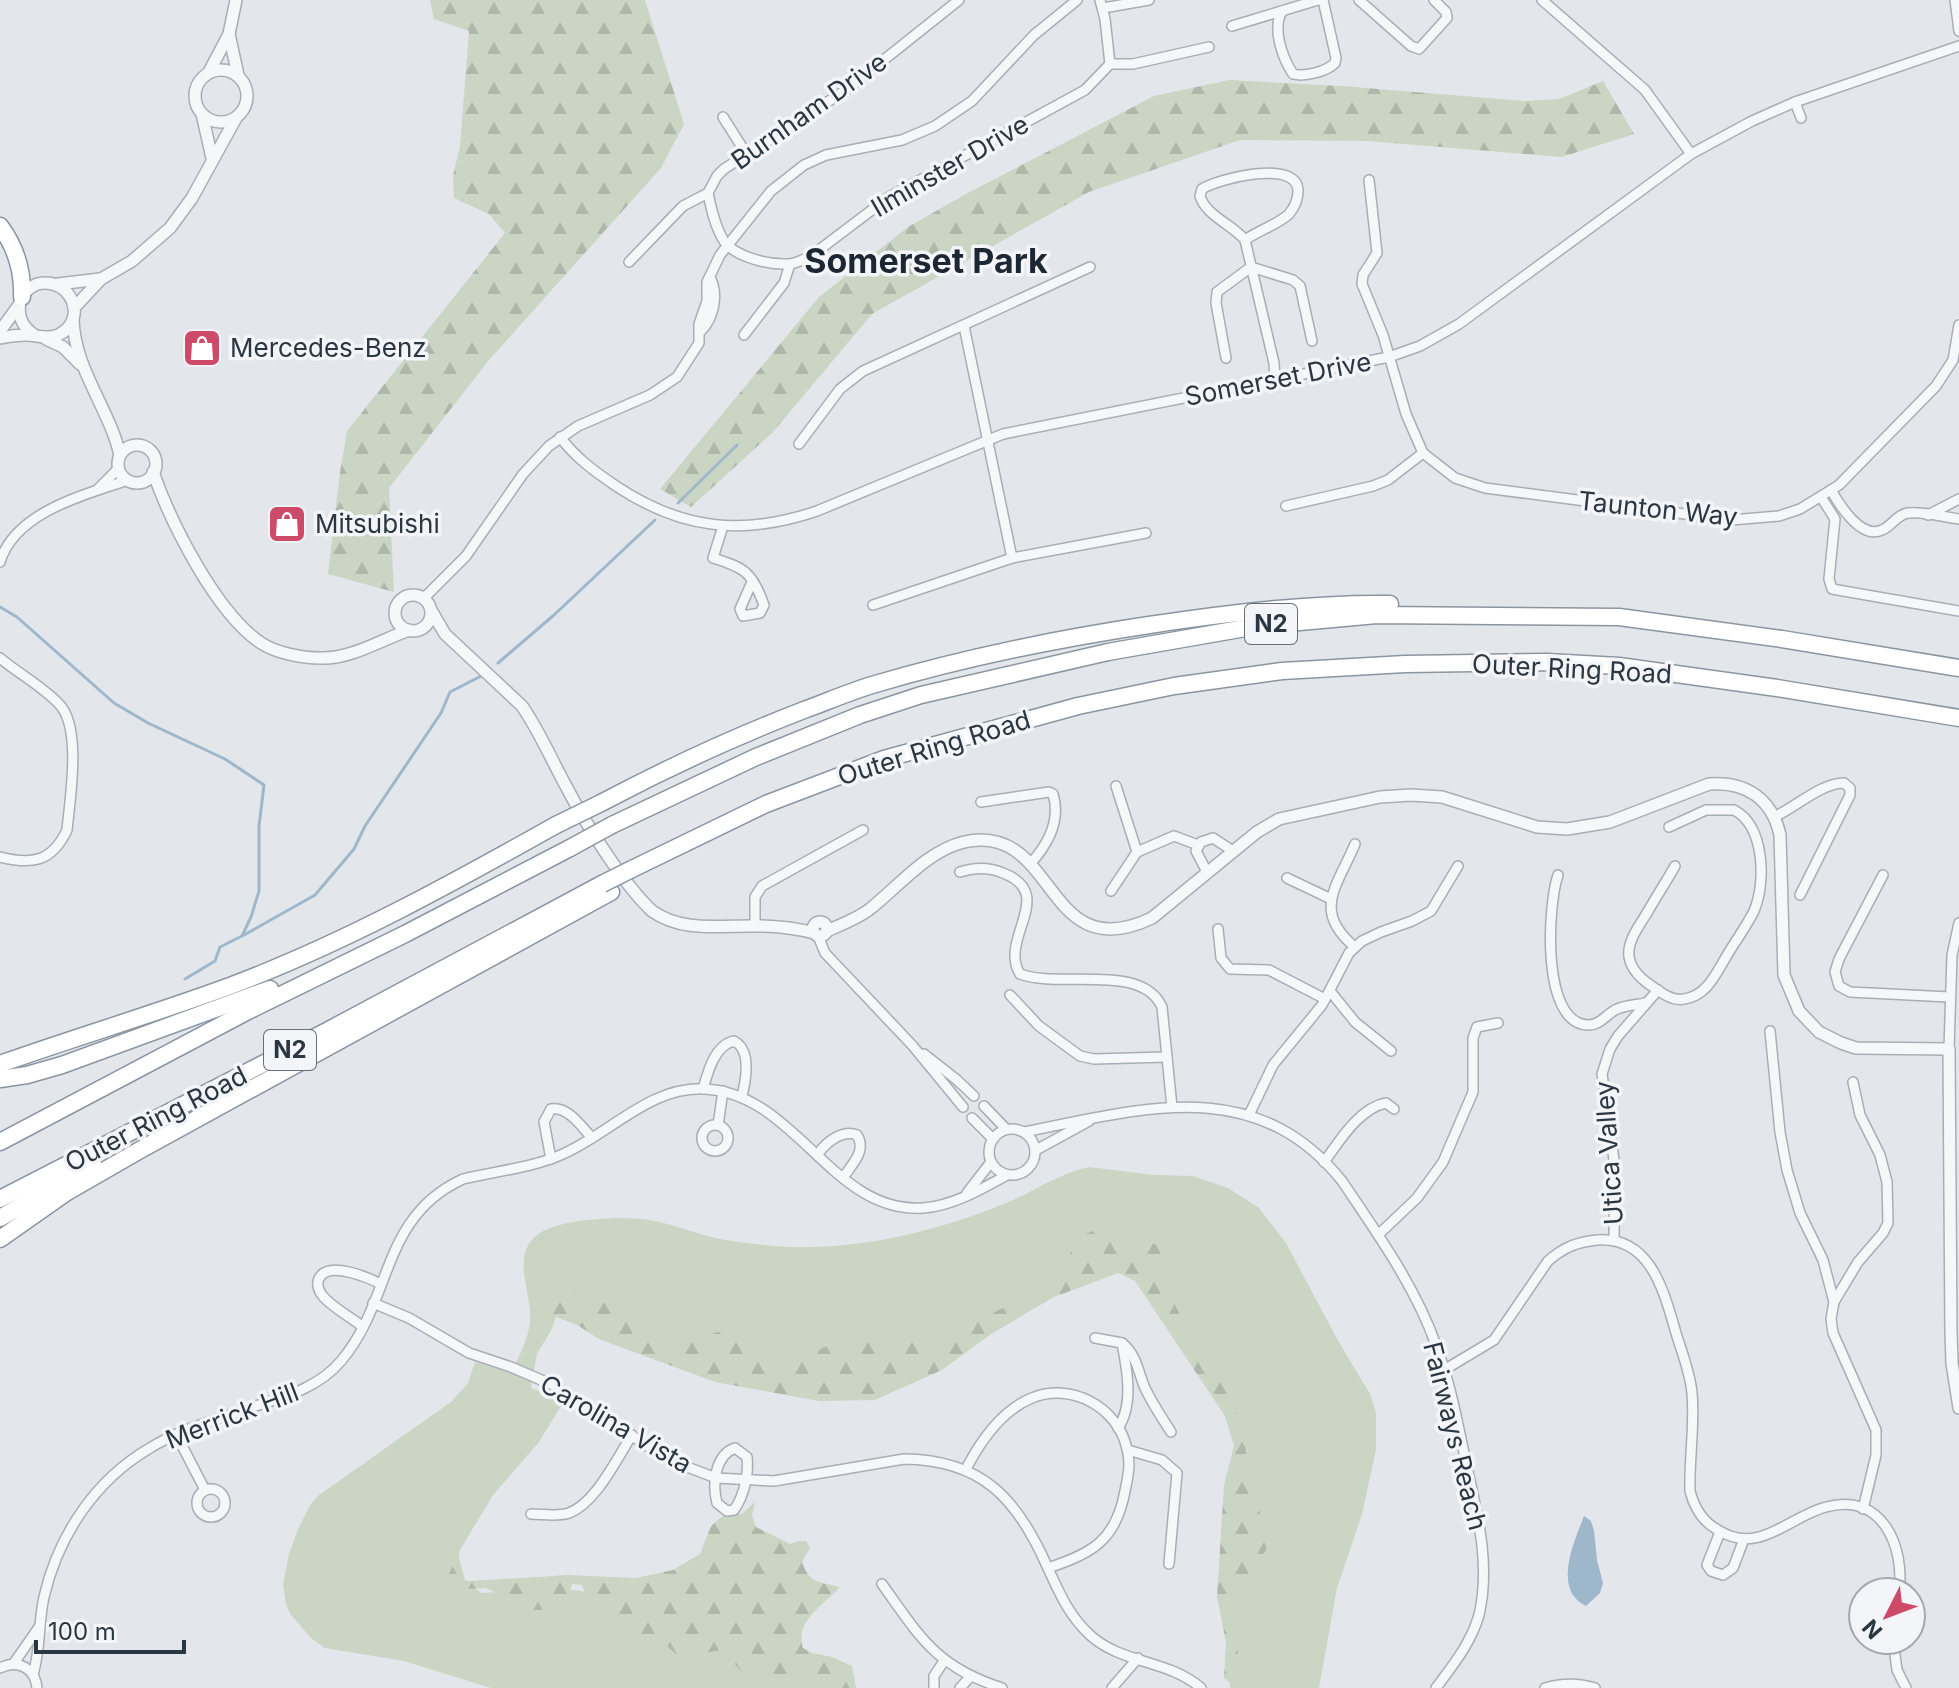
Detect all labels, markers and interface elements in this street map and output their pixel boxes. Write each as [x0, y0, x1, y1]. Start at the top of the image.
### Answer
street label: Burnham Drive [725, 46, 892, 176]
street label: Ilminster Drive [866, 108, 1034, 223]
district label: Somerset Park [804, 240, 1048, 281]
shop icon: Mercedes-Benz [181, 327, 223, 369]
place label: Mercedes-Benz [230, 332, 427, 363]
street label: Somerset Drive [1182, 345, 1374, 412]
street label: Taunton Way [1577, 485, 1739, 532]
shop icon: Mitsubishi [266, 503, 308, 545]
place label: Mitsubishi [315, 508, 440, 539]
road number: N2 [1245, 604, 1297, 644]
street label: Outer Ring Road [1471, 648, 1673, 689]
street label: Outer Ring Road [834, 703, 1034, 792]
road number: N2 [264, 1030, 316, 1070]
street label: Outer Ring Road [60, 1059, 252, 1178]
street label: Utica Valley [1588, 1080, 1629, 1226]
street label: Fairways Reach [1417, 1338, 1494, 1533]
street label: Carolina Vista [535, 1368, 697, 1479]
street label: Merrick Hill [161, 1376, 303, 1455]
north arrow [1847, 1576, 1927, 1656]
scale bar [36, 1604, 184, 1654]
text: N [1857, 1614, 1887, 1644]
text: 100 m [48, 1617, 116, 1646]

